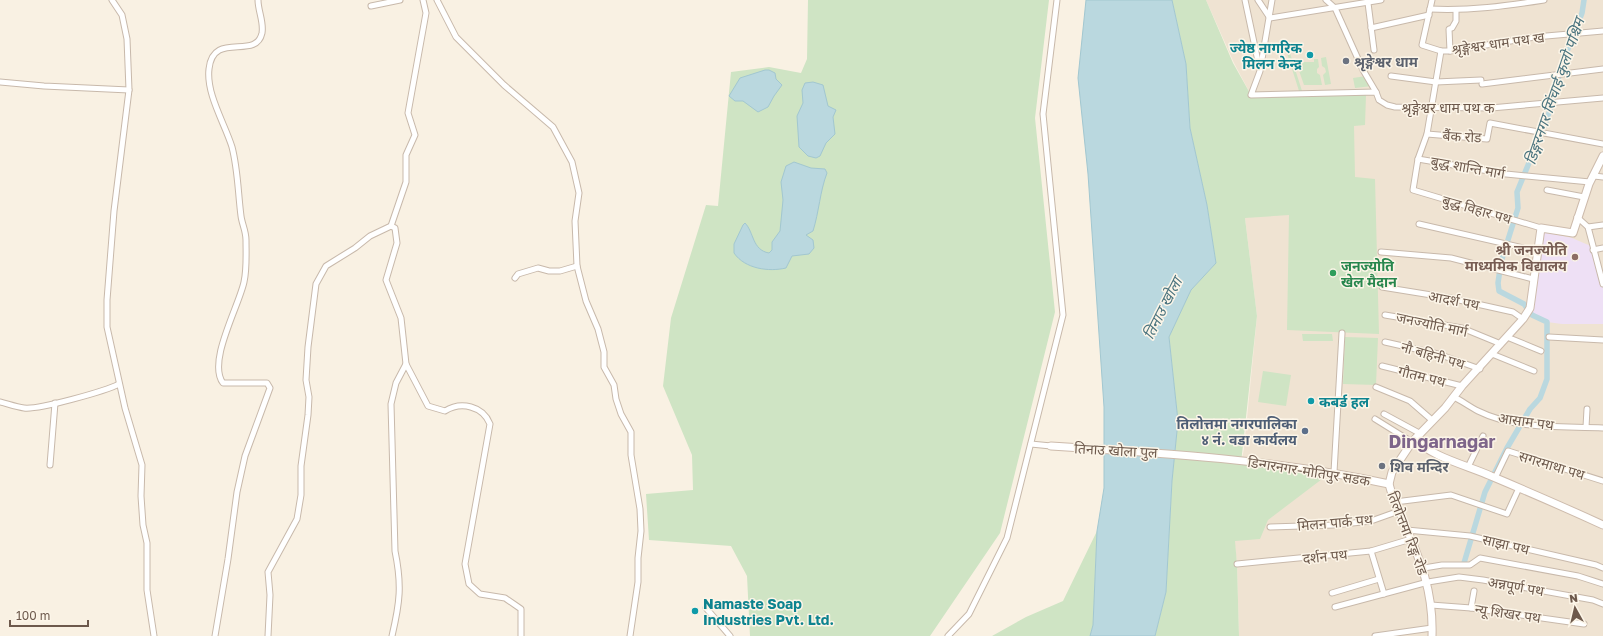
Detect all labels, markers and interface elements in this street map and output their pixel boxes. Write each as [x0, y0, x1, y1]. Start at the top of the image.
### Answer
water label: डिङ्गरनगर सिंचाई कुलो पश्चिम [1520, 12, 1590, 167]
street label: श्रृङ्गेश्वर धाम पथ ख [1450, 28, 1546, 60]
place label: ज्येष्ठ नागरिक मिलन केन्द्र [1230, 39, 1303, 72]
marker: ज्येष्ठ नागरिक मिलन केन्द्र [1305, 50, 1315, 60]
place label: श्रृङ्गेश्वर धाम [1354, 53, 1419, 72]
marker: श्रृङ्गेश्वर धाम [1341, 56, 1351, 66]
street label: श्रृङ्गेश्वर धाम पथ क [1402, 99, 1495, 118]
street label: बैंक रोड [1442, 126, 1482, 146]
street label: बुद्ध शान्ति मार्ग [1429, 152, 1508, 184]
street label: बुद्ध विहार पथ [1440, 191, 1515, 229]
place label: श्री जनज्योति माध्यमिक विद्यालय [1465, 241, 1568, 274]
marker: श्री जनज्योति माध्यमिक विद्यालय [1570, 252, 1580, 262]
place label: जनज्योति खेल मैदान [1341, 257, 1397, 290]
marker: जनज्योति खेल मैदान [1328, 268, 1338, 278]
water label: तिनाउ खोला [1139, 271, 1187, 342]
street label: आदर्श पथ [1427, 287, 1482, 313]
street label: जनज्योति मार्ग [1395, 308, 1471, 340]
street label: नौ बहिनी पथ [1399, 338, 1468, 373]
street label: गौतम पथ [1397, 362, 1448, 390]
place label: कबर्ड हल [1319, 393, 1370, 410]
marker: कबर्ड हल [1306, 396, 1316, 406]
street label: आसाम पथ [1497, 409, 1556, 433]
place label: तिलोत्तमा नगरपालिका ४ नं. वडा कार्यलय [1176, 415, 1298, 448]
marker: तिलोत्तमा नगरपालिका ४ नं. वडा कार्यलय [1300, 426, 1310, 436]
district label: Dingarnagar [1388, 430, 1496, 452]
street label: तिनाउ खोला पुल [1074, 439, 1159, 463]
street label: सगरमाथा पथ [1517, 447, 1588, 483]
street label: डिन्गरनगर-मोतिपुर सडक [1246, 453, 1372, 491]
place label: शिव मन्दिर [1390, 458, 1449, 475]
marker: शिव मन्दिर [1377, 461, 1387, 471]
street label: तिलोत्तमा रिङ्ग रोड [1384, 489, 1432, 578]
street label: मिलन पार्क पथ [1297, 510, 1374, 534]
street label: साझा पथ [1481, 530, 1532, 558]
street label: दर्शन पथ [1302, 545, 1349, 567]
street label: अन्नपूर्ण पथ [1486, 573, 1547, 601]
north arrow [1555, 588, 1595, 628]
text: N [1568, 591, 1579, 605]
place label: Namaste Soap Industries Pvt. Ltd. [703, 595, 834, 628]
street label: न्यू शिखर पथ [1474, 600, 1543, 628]
scale bar [10, 602, 88, 628]
marker: Namaste Soap Industries Pvt. Ltd. [690, 606, 700, 616]
text: 100 m [16, 608, 50, 623]

